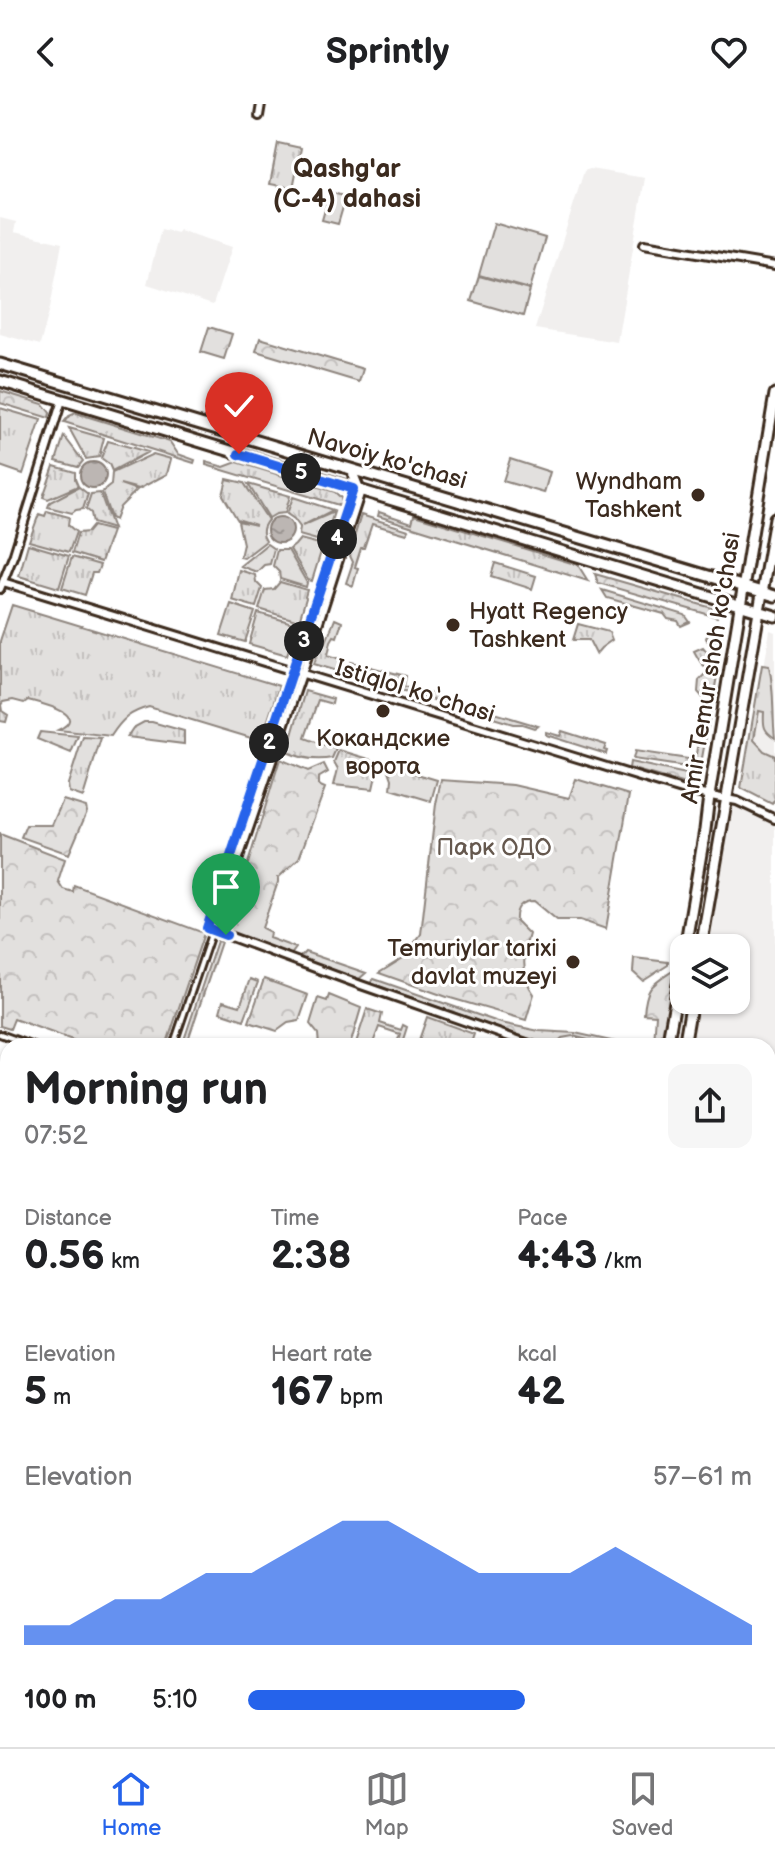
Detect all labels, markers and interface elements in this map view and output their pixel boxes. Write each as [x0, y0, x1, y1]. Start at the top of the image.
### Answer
icon: back [24, 30, 68, 74]
icon: heart [707, 30, 751, 74]
text: Sprintly [326, 31, 449, 74]
district label: Qashg'ar (C-4) dahasi [273, 154, 421, 215]
pin [205, 372, 273, 454]
icon: check [217, 384, 261, 428]
street label: Navoiy ko'chasi [304, 422, 470, 496]
pin: 5 [281, 453, 321, 493]
text: 5 [295, 459, 307, 486]
place label: Wyndham Tashkent [576, 467, 683, 524]
marker: Wyndham Tashkent [689, 486, 707, 504]
pin: 4 [317, 519, 357, 559]
text: 4 [331, 525, 343, 552]
street label: Amir Temur shoh ko'chasi [675, 530, 747, 806]
place label: Hyatt Regency Tashkent [469, 597, 628, 654]
marker: Hyatt Regency Tashkent [444, 616, 462, 634]
pin: 3 [284, 621, 324, 661]
text: 3 [298, 627, 310, 654]
street label: Istiqlol ko‘chasi [332, 653, 498, 729]
marker: Кокандские ворота [374, 702, 392, 720]
pin: 2 [249, 723, 289, 763]
place label: Кокандские ворота [316, 724, 450, 781]
text: 2 [262, 729, 276, 756]
park label: Парк ОДО [436, 833, 552, 862]
pin [192, 853, 260, 935]
icon: arrive [204, 865, 248, 909]
place label: Temuriylar tarixi davlat muzeyi [387, 934, 557, 991]
map controls [670, 934, 750, 1014]
button: layers [670, 934, 750, 1014]
marker: Temuriylar tarixi davlat muzeyi [564, 953, 582, 971]
text: Morning run [24, 1064, 268, 1117]
button: share [668, 1064, 752, 1148]
text: 07:52 [24, 1121, 88, 1152]
text: Distance [24, 1205, 112, 1232]
text: Time [271, 1205, 319, 1232]
text: Pace [517, 1205, 568, 1232]
text: 0.56 [24, 1232, 105, 1280]
text: 2:38 [271, 1232, 352, 1280]
text: 4:43 [517, 1232, 597, 1280]
text: km [105, 1248, 140, 1275]
text: /km [597, 1248, 642, 1275]
text: Elevation [24, 1341, 116, 1368]
text: Heart rate [271, 1341, 372, 1368]
text: kcal [517, 1341, 557, 1368]
text: 5 [24, 1368, 47, 1416]
text: 167 [271, 1368, 334, 1416]
text: 42 [517, 1368, 565, 1416]
text: m [47, 1384, 71, 1411]
text: bpm [334, 1384, 383, 1411]
text: Elevation [24, 1462, 132, 1493]
text: 57–61 m [653, 1462, 752, 1493]
text: 100 m [24, 1685, 97, 1716]
text: 5:10 [152, 1685, 198, 1716]
tab: Home [102, 1767, 161, 1842]
tab: Map [364, 1767, 409, 1842]
tab: Saved [612, 1767, 673, 1842]

